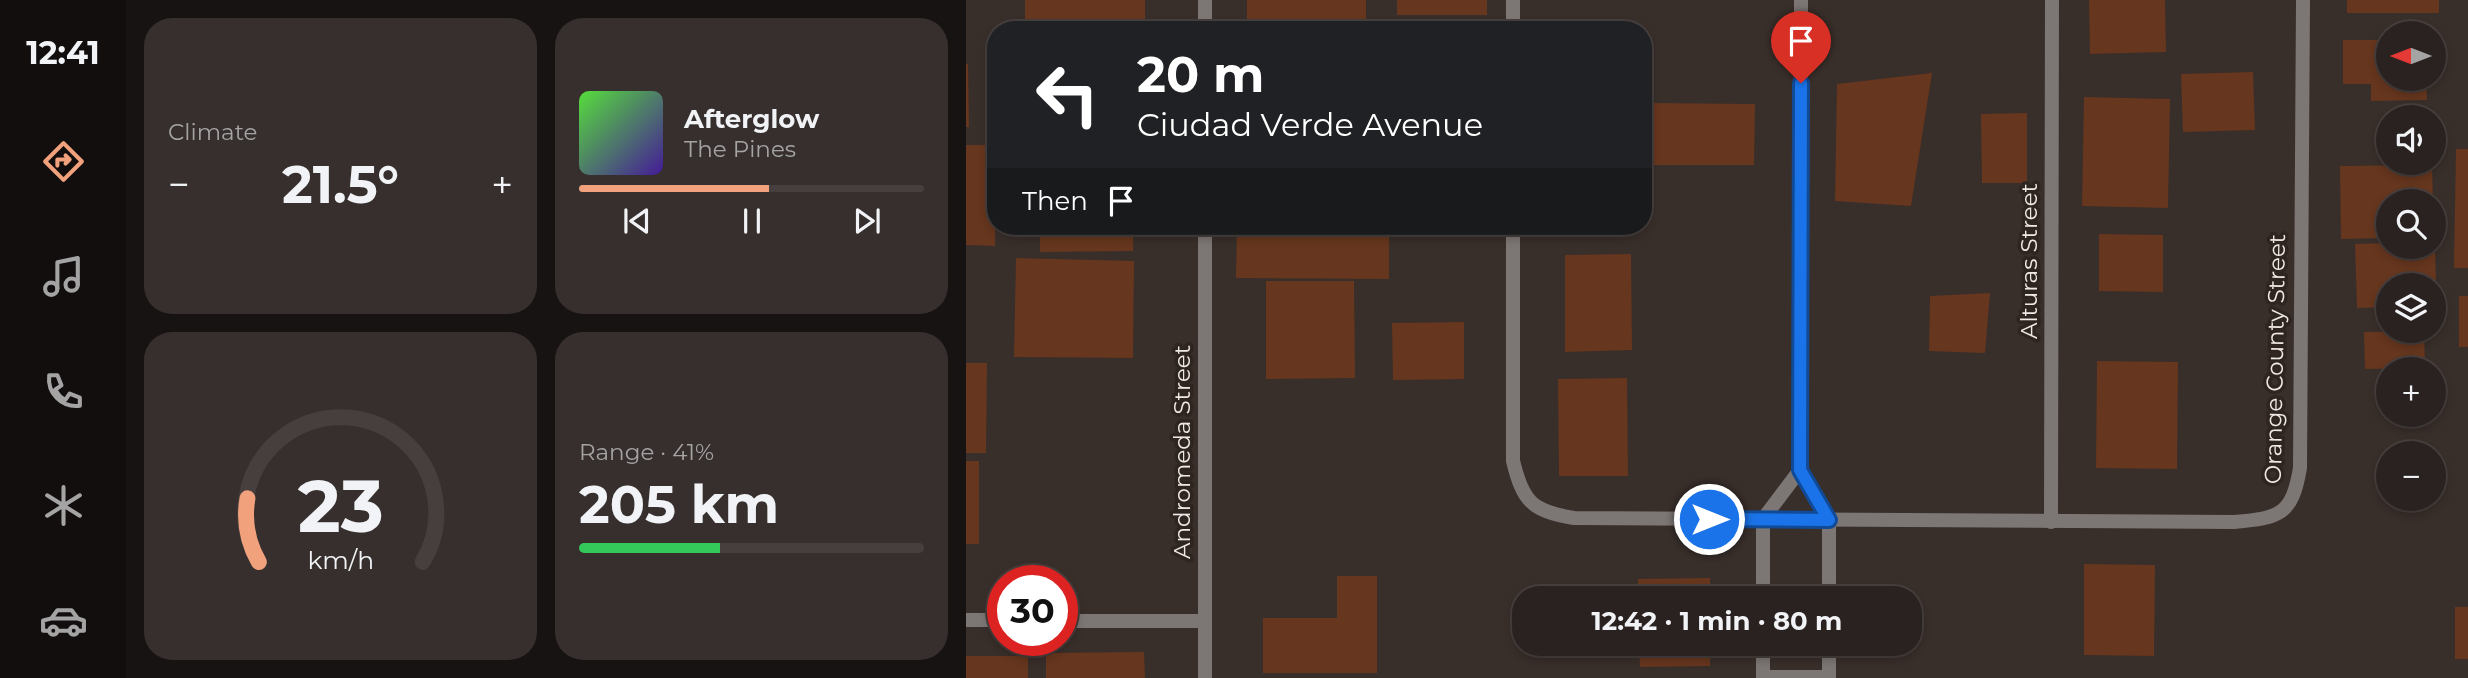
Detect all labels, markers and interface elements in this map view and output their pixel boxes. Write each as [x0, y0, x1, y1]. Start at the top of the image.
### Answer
pin [1771, 11, 1831, 83]
north arrow [2376, 21, 2446, 91]
map controls [2376, 21, 2446, 511]
icon: arrive [1782, 22, 1820, 60]
text: 12:41 [26, 33, 100, 72]
text: 20 m [1137, 45, 1264, 104]
icon: left [1022, 49, 1113, 140]
text: Afterglow [684, 103, 819, 135]
text: Ciudad Verde Avenue [1137, 105, 1483, 144]
button: sound [2376, 105, 2446, 175]
text: Climate [168, 118, 257, 146]
text: The Pines [684, 135, 796, 163]
icon: directions [39, 137, 88, 186]
text: 21.5° [282, 153, 399, 216]
text: − [168, 161, 190, 208]
text: + [491, 161, 513, 208]
icon: arrive [1102, 182, 1140, 220]
street label: Alturas Street [2015, 183, 2043, 339]
text: Then [1022, 185, 1088, 217]
button: search [2376, 189, 2446, 259]
icon: previous [618, 202, 656, 240]
icon: pause [733, 202, 771, 240]
icon: next [848, 202, 886, 240]
street label: Orange County Street [2259, 234, 2291, 484]
icon: music [39, 252, 88, 301]
button: layers [2376, 273, 2446, 343]
street label: Andromeda Street [1168, 345, 1196, 559]
button: + [2376, 357, 2446, 427]
icon: phone [39, 367, 88, 416]
text: Range · 41% [579, 438, 714, 466]
button: − [2376, 441, 2446, 511]
text: 23 [297, 462, 384, 550]
text: 205 km [579, 473, 779, 536]
icon: climate [39, 481, 88, 530]
position arrow [1672, 482, 1746, 556]
text: km/h [307, 545, 374, 575]
speed limit sign: 30 [987, 565, 1078, 656]
icon: car [39, 596, 88, 645]
text: 12:42 · 1 min · 80 m [1592, 605, 1842, 637]

